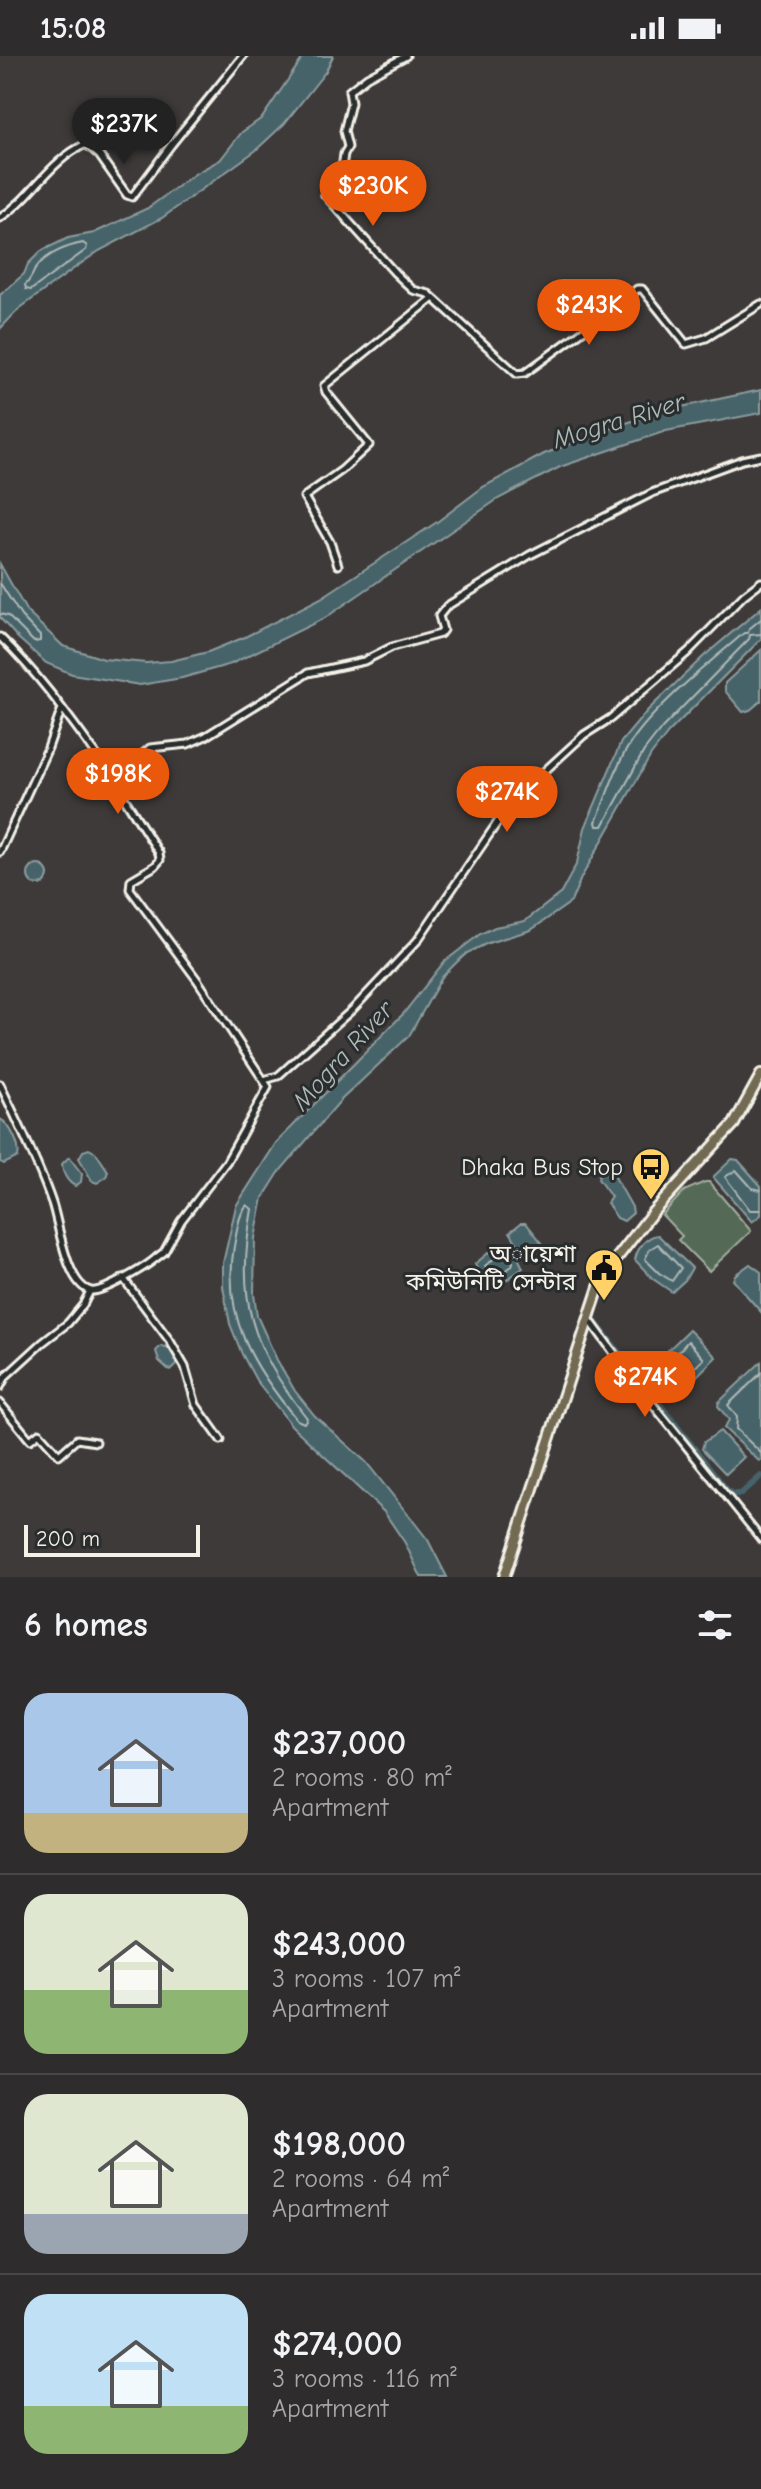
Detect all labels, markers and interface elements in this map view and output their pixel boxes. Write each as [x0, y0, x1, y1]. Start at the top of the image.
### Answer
text: 15:08 [40, 11, 106, 46]
pin: $237K [68, 98, 180, 166]
text: $237K [90, 109, 158, 139]
pin: $230K [317, 160, 429, 228]
text: $230K [338, 171, 408, 201]
pin: $243K [533, 279, 645, 347]
text: $243K [555, 290, 623, 320]
water label: Mogra River [548, 386, 690, 456]
pin: $198K [62, 748, 174, 816]
text: $198K [84, 759, 152, 789]
pin: $274K [451, 766, 563, 834]
text: $274K [475, 777, 539, 807]
water label: Mogra River [286, 994, 401, 1117]
bus stop icon: Dhaka Bus Stop [630, 1146, 672, 1201]
place label: Dhaka Bus Stop [461, 1153, 623, 1181]
place label: অায়েশা কমিউনিটি সেন্টার [405, 1240, 577, 1296]
public building icon: অায়েশা কমিউনিটি সেন্টার [583, 1247, 625, 1302]
pin: $274K [589, 1351, 701, 1419]
text: $274K [613, 1362, 677, 1392]
scale bar [24, 1521, 200, 1557]
text: 200 m [36, 1526, 100, 1552]
icon: filters [693, 1603, 737, 1647]
text: 6 homes [24, 1605, 148, 1645]
text: $237,000 [272, 1723, 406, 1763]
icon: home [88, 1725, 184, 1821]
text: 2 rooms · 80 m² [272, 1763, 452, 1793]
text: Apartment [272, 1793, 388, 1823]
text: $243,000 [272, 1924, 406, 1964]
icon: home [88, 1926, 184, 2022]
text: 3 rooms · 107 m² [272, 1964, 461, 1994]
text: Apartment [272, 1994, 388, 2024]
text: $198,000 [272, 2124, 406, 2164]
icon: home [88, 2126, 184, 2222]
text: 2 rooms · 64 m² [272, 2164, 449, 2194]
text: Apartment [272, 2194, 388, 2224]
text: $274,000 [272, 2324, 402, 2364]
icon: home [88, 2326, 184, 2422]
text: 3 rooms · 116 m² [272, 2364, 457, 2394]
text: Apartment [272, 2394, 388, 2424]

